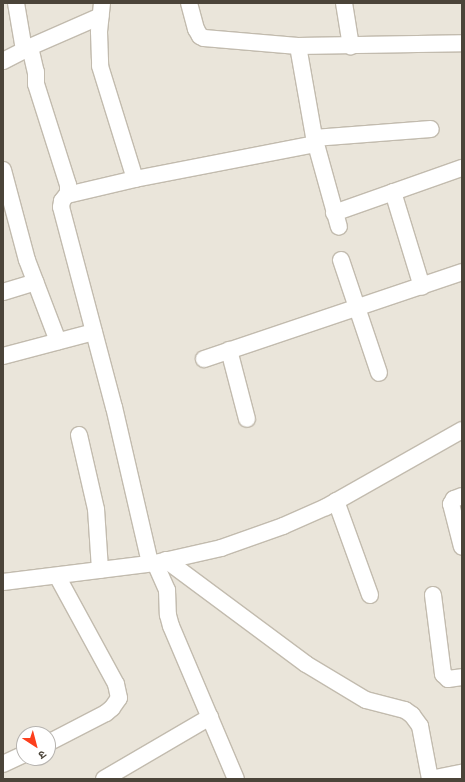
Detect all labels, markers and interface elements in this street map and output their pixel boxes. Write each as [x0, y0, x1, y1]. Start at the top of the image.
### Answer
north arrow [16, 726, 56, 766]
text: उ [36, 747, 49, 762]

